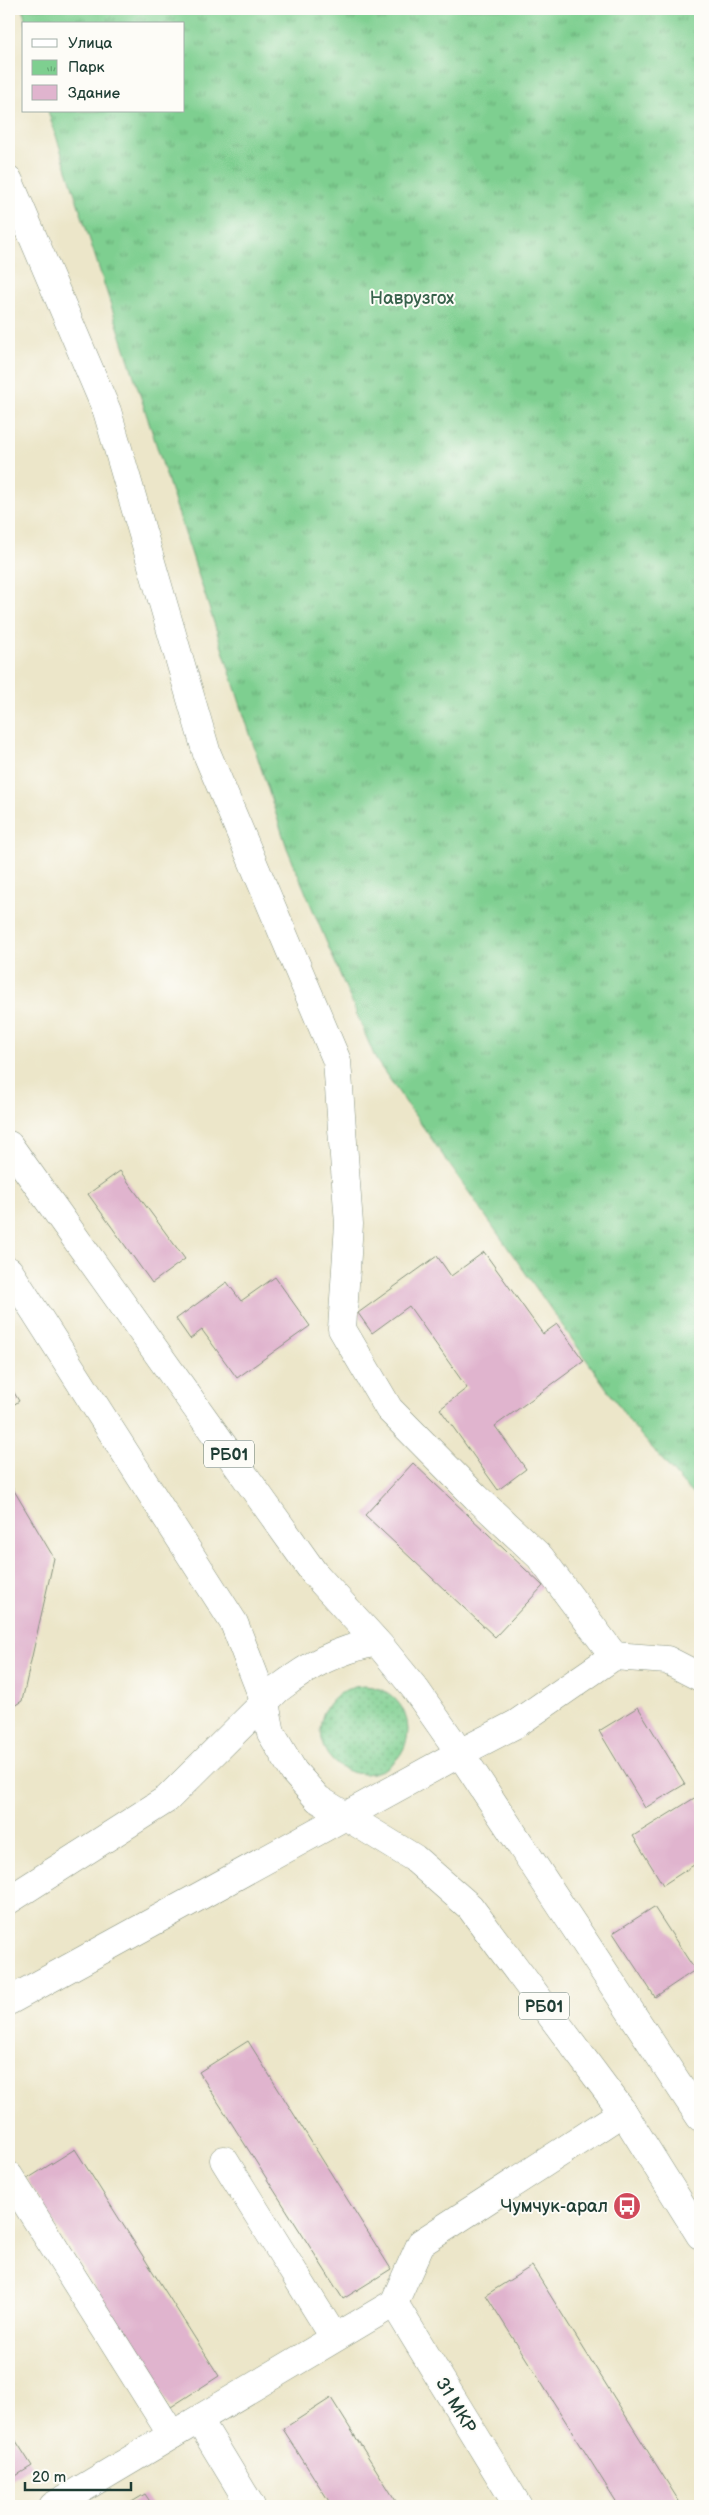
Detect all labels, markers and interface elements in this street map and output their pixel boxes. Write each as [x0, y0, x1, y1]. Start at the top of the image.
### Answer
legend [22, 22, 185, 112]
text: Улица [68, 34, 113, 53]
text: Парк [68, 58, 105, 77]
text: Здание [68, 84, 120, 103]
park label: Наврузгох [370, 288, 454, 309]
road number: РБ01 [204, 1440, 254, 1468]
road number: РБ01 [519, 1992, 569, 2020]
bus stop icon: Чумчук-арал [612, 2191, 642, 2221]
place label: Чумчук-арал [500, 2196, 608, 2217]
street label: 31 МКР [431, 2374, 481, 2437]
scale bar [25, 2460, 131, 2492]
text: 20 m [32, 2468, 66, 2487]

